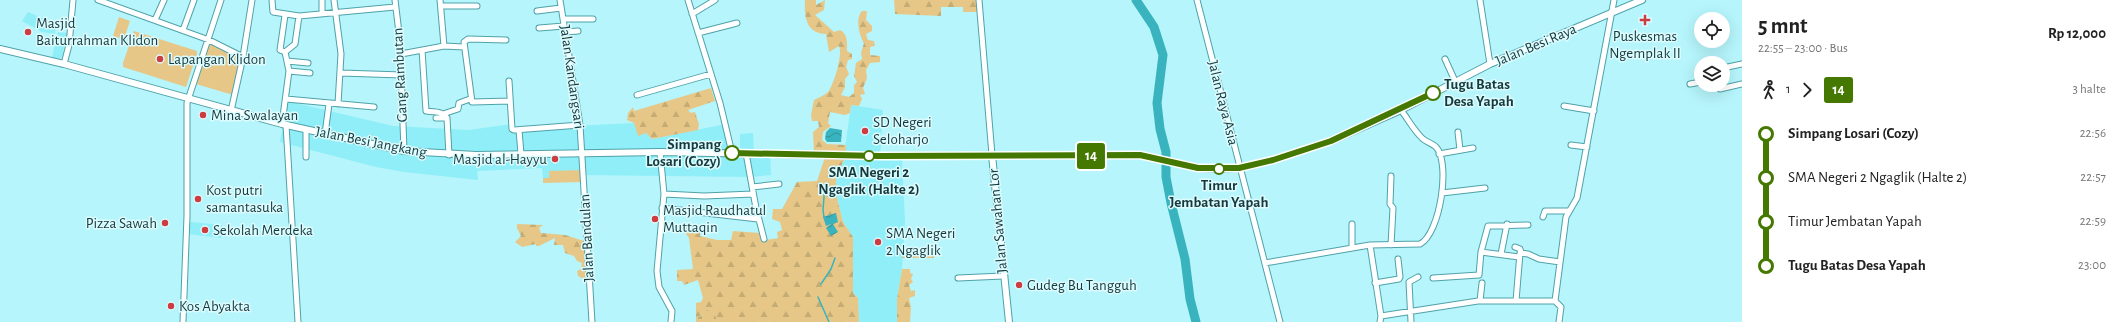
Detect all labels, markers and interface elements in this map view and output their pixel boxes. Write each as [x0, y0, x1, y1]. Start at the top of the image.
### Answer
map controls [1694, 12, 1730, 92]
button: locate [1694, 12, 1730, 48]
marker: Puskesmas Ngemplak II [1639, 14, 1651, 26]
text: 5 mnt [1758, 15, 1808, 37]
place label: Masjid Baiturrahman Klidon [36, 16, 158, 48]
street label: Jalan Besi Raya [1493, 21, 1579, 69]
street label: Jalan Kandangsari [557, 24, 587, 130]
text: Rp 12,000 [2048, 26, 2106, 41]
marker: Masjid Baiturrahman Klidon [23, 27, 33, 37]
street label: Gang Rambutan [390, 27, 410, 123]
place label: Puskesmas Ngemplak II [1609, 29, 1681, 61]
text: 22:55 – 23:00 · Bus [1758, 42, 1848, 55]
place label: Lapangan Klidon [168, 52, 266, 67]
marker: Lapangan Klidon [155, 54, 165, 64]
button: layers [1694, 56, 1730, 92]
street label: Jalan Raya Asia [1205, 59, 1241, 147]
place label: Tugu Batas Desa Yapah [1444, 77, 1514, 109]
icon: walk [1758, 79, 1780, 101]
icon: forward [1796, 79, 1818, 101]
text: 1 [1786, 83, 1790, 96]
text: 14 [1832, 83, 1845, 97]
text: 3 halte [2073, 83, 2106, 96]
marker: Tugu Batas Desa Yapah [1425, 85, 1441, 101]
place label: Mina Swalayan [211, 108, 298, 123]
marker: Mina Swalayan [198, 110, 208, 120]
place label: SD Negeri Seloharjo [873, 115, 932, 147]
street label: Jalan Besi Jangkang [314, 124, 429, 160]
marker: SD Negeri Seloharjo [860, 126, 870, 136]
text: Simpang Losari (Cozy) [1788, 126, 1919, 141]
text: 22:56 [2080, 127, 2106, 140]
place label: Simpang Losari (Cozy) [646, 137, 721, 169]
line badge: 14 [1073, 143, 1109, 169]
marker: Simpang Losari (Cozy) [724, 145, 740, 161]
text: 14 [1085, 149, 1097, 163]
marker: SMA Negeri 2 Ngaglik (Halte 2) [863, 150, 875, 162]
place label: Masjid al-Hayyu [453, 152, 547, 167]
marker: Masjid al-Hayyu [550, 154, 560, 164]
marker: Timur Jembatan Yapah [1213, 163, 1225, 175]
place label: SMA Negeri 2 Ngaglik (Halte 2) [818, 165, 920, 197]
street label: Jalan Sawahan Lor [986, 168, 1010, 274]
text: SMA Negeri 2 Ngaglik (Halte 2) [1788, 170, 1967, 185]
text: 22:57 [2080, 171, 2106, 184]
place label: Timur Jembatan Yapah [1170, 178, 1268, 210]
place label: Kost putri samantasuka [206, 183, 283, 215]
marker: Kost putri samantasuka [193, 194, 203, 204]
street label: Jalan Bandulan [577, 194, 597, 282]
place label: Masjid Raudhatul Muttaqin [663, 203, 766, 235]
marker: Masjid Raudhatul Muttaqin [650, 214, 660, 224]
text: Timur Jembatan Yapah [1788, 214, 1922, 229]
text: 22:59 [2080, 215, 2106, 228]
place label: Pizza Sawah [86, 216, 157, 231]
marker: Pizza Sawah [160, 218, 170, 228]
place label: Sekolah Merdeka [213, 223, 313, 238]
marker: Sekolah Merdeka [200, 225, 210, 235]
place label: SMA Negeri 2 Ngaglik [886, 226, 955, 258]
marker: SMA Negeri 2 Ngaglik [873, 237, 883, 247]
text: Tugu Batas Desa Yapah [1788, 258, 1926, 273]
text: 23:00 [2078, 259, 2106, 272]
place label: Gudeg Bu Tangguh [1027, 278, 1137, 293]
marker: Gudeg Bu Tangguh [1014, 280, 1024, 290]
place label: Kos Abyakta [179, 299, 250, 314]
marker: Kos Abyakta [166, 301, 176, 311]

